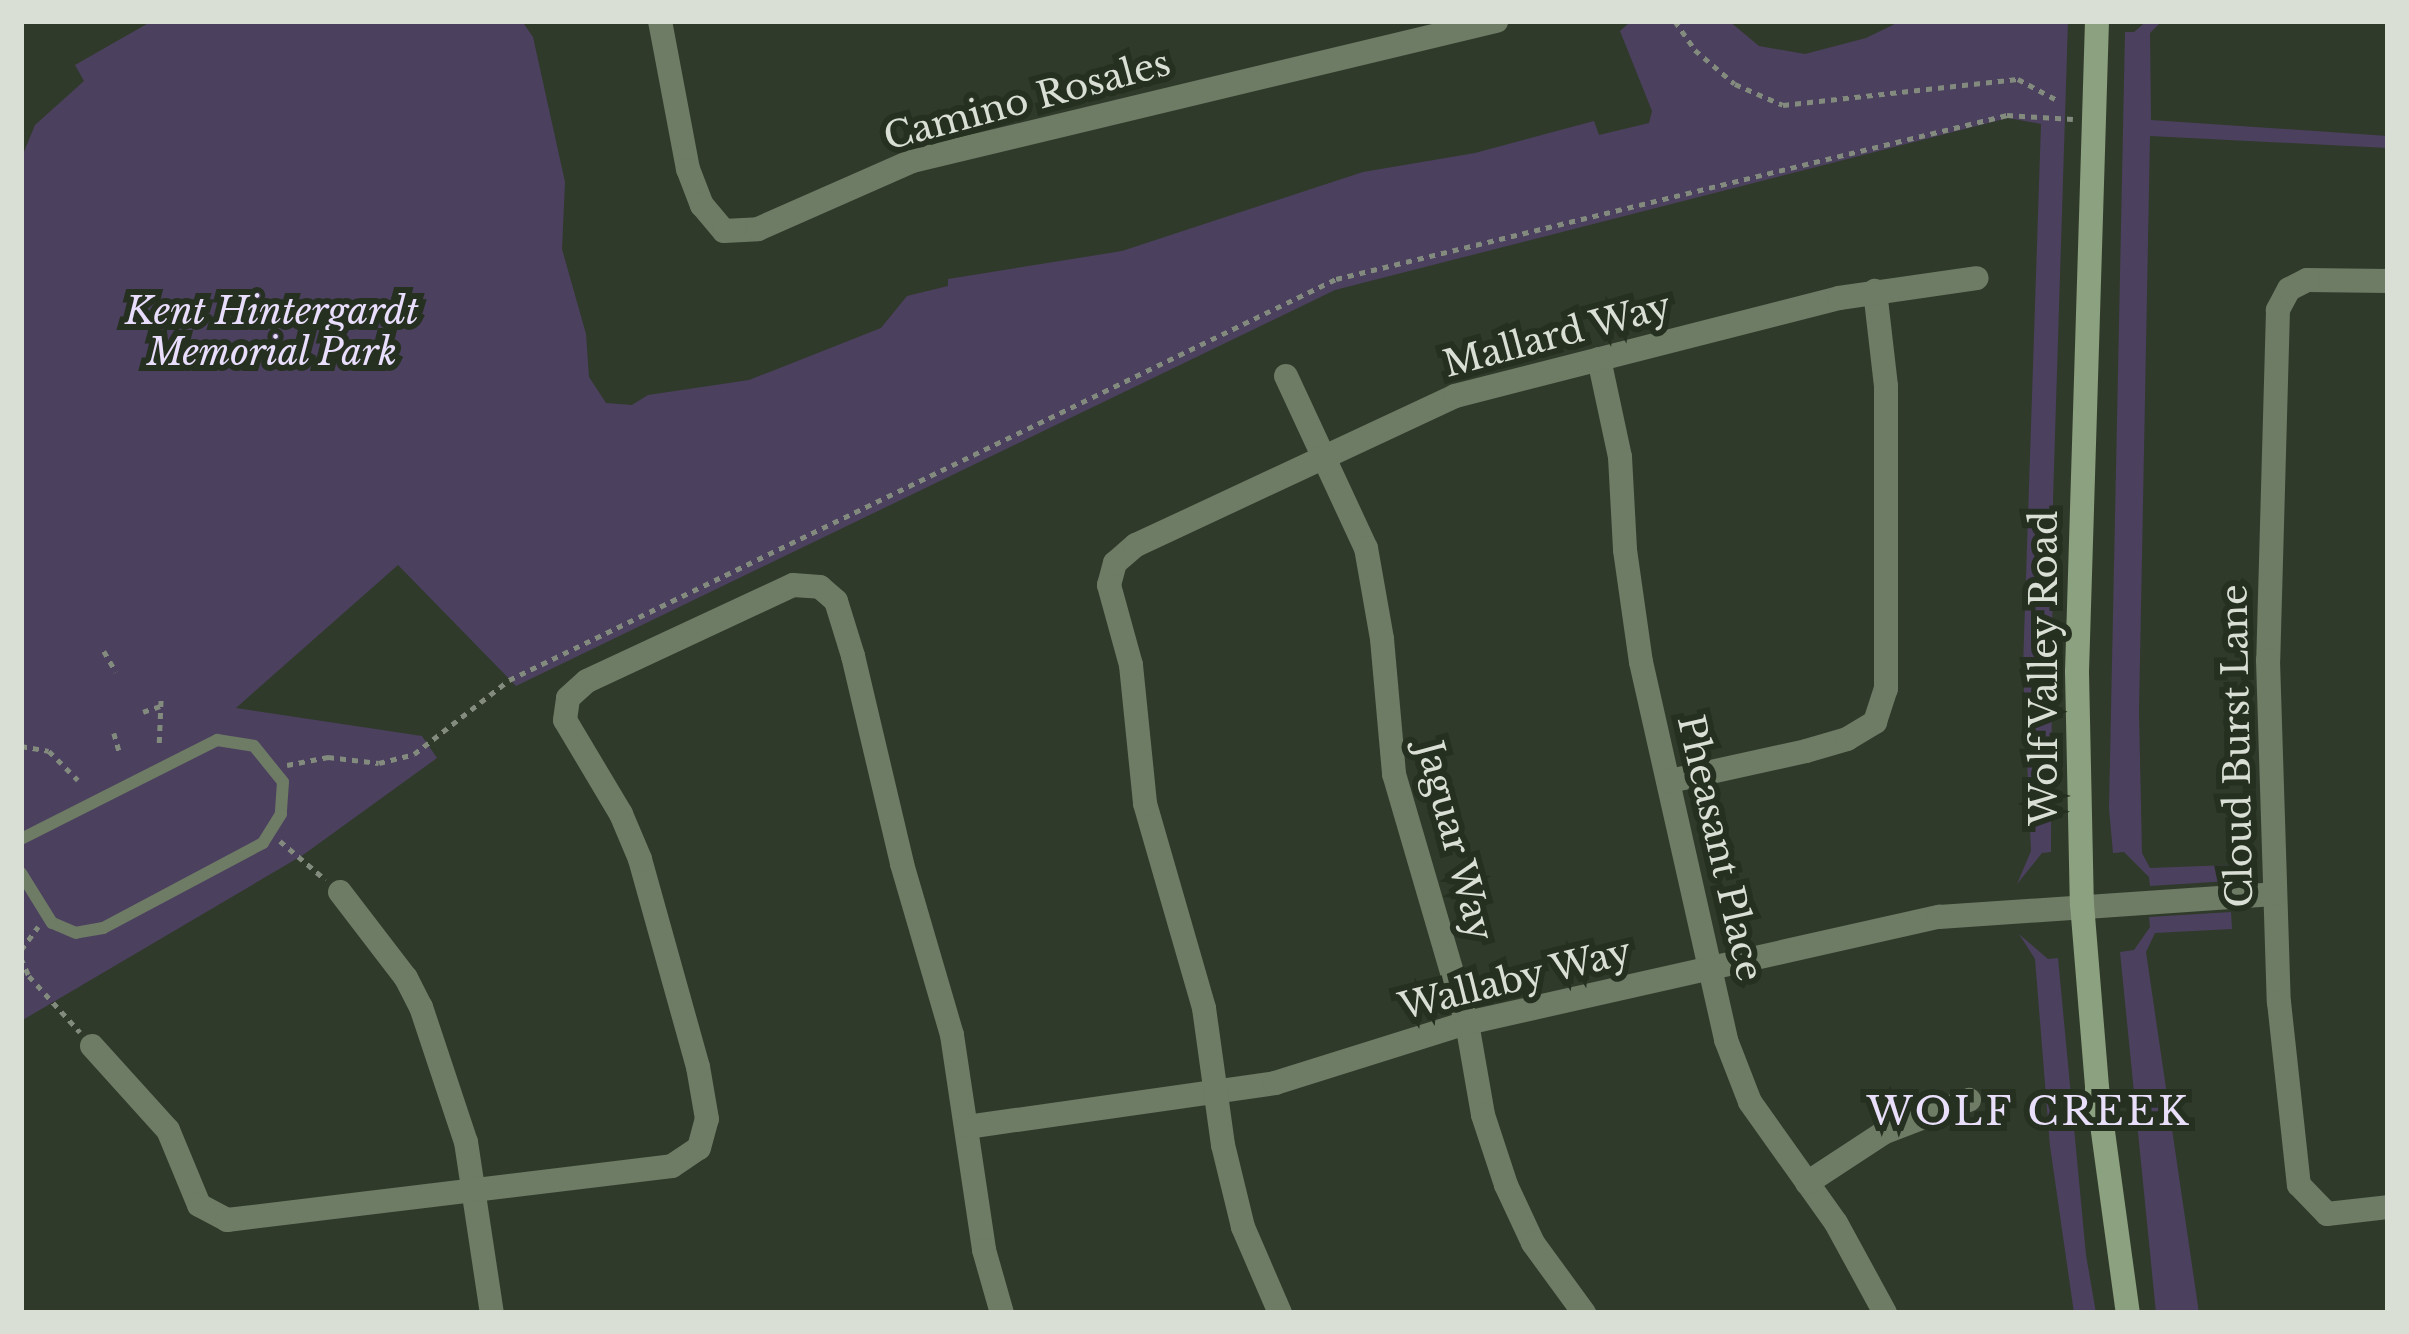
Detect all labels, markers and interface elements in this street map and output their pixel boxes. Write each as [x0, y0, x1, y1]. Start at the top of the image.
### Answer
street label: Camino Rosales [879, 41, 1175, 159]
street label: Mallard Way [1438, 284, 1676, 386]
park label: Kent Hintergardt Memorial Park [125, 289, 419, 374]
street label: Wolf Valley Road [2023, 509, 2067, 827]
street label: Cloud Burst Lane [2213, 584, 2261, 908]
street label: Pheasant Place [1668, 711, 1772, 985]
street label: Jaguar Way [1407, 735, 1503, 947]
street label: Wallaby Way [1393, 929, 1637, 1029]
district label: WOLF CREEK [1866, 1089, 2192, 1135]

